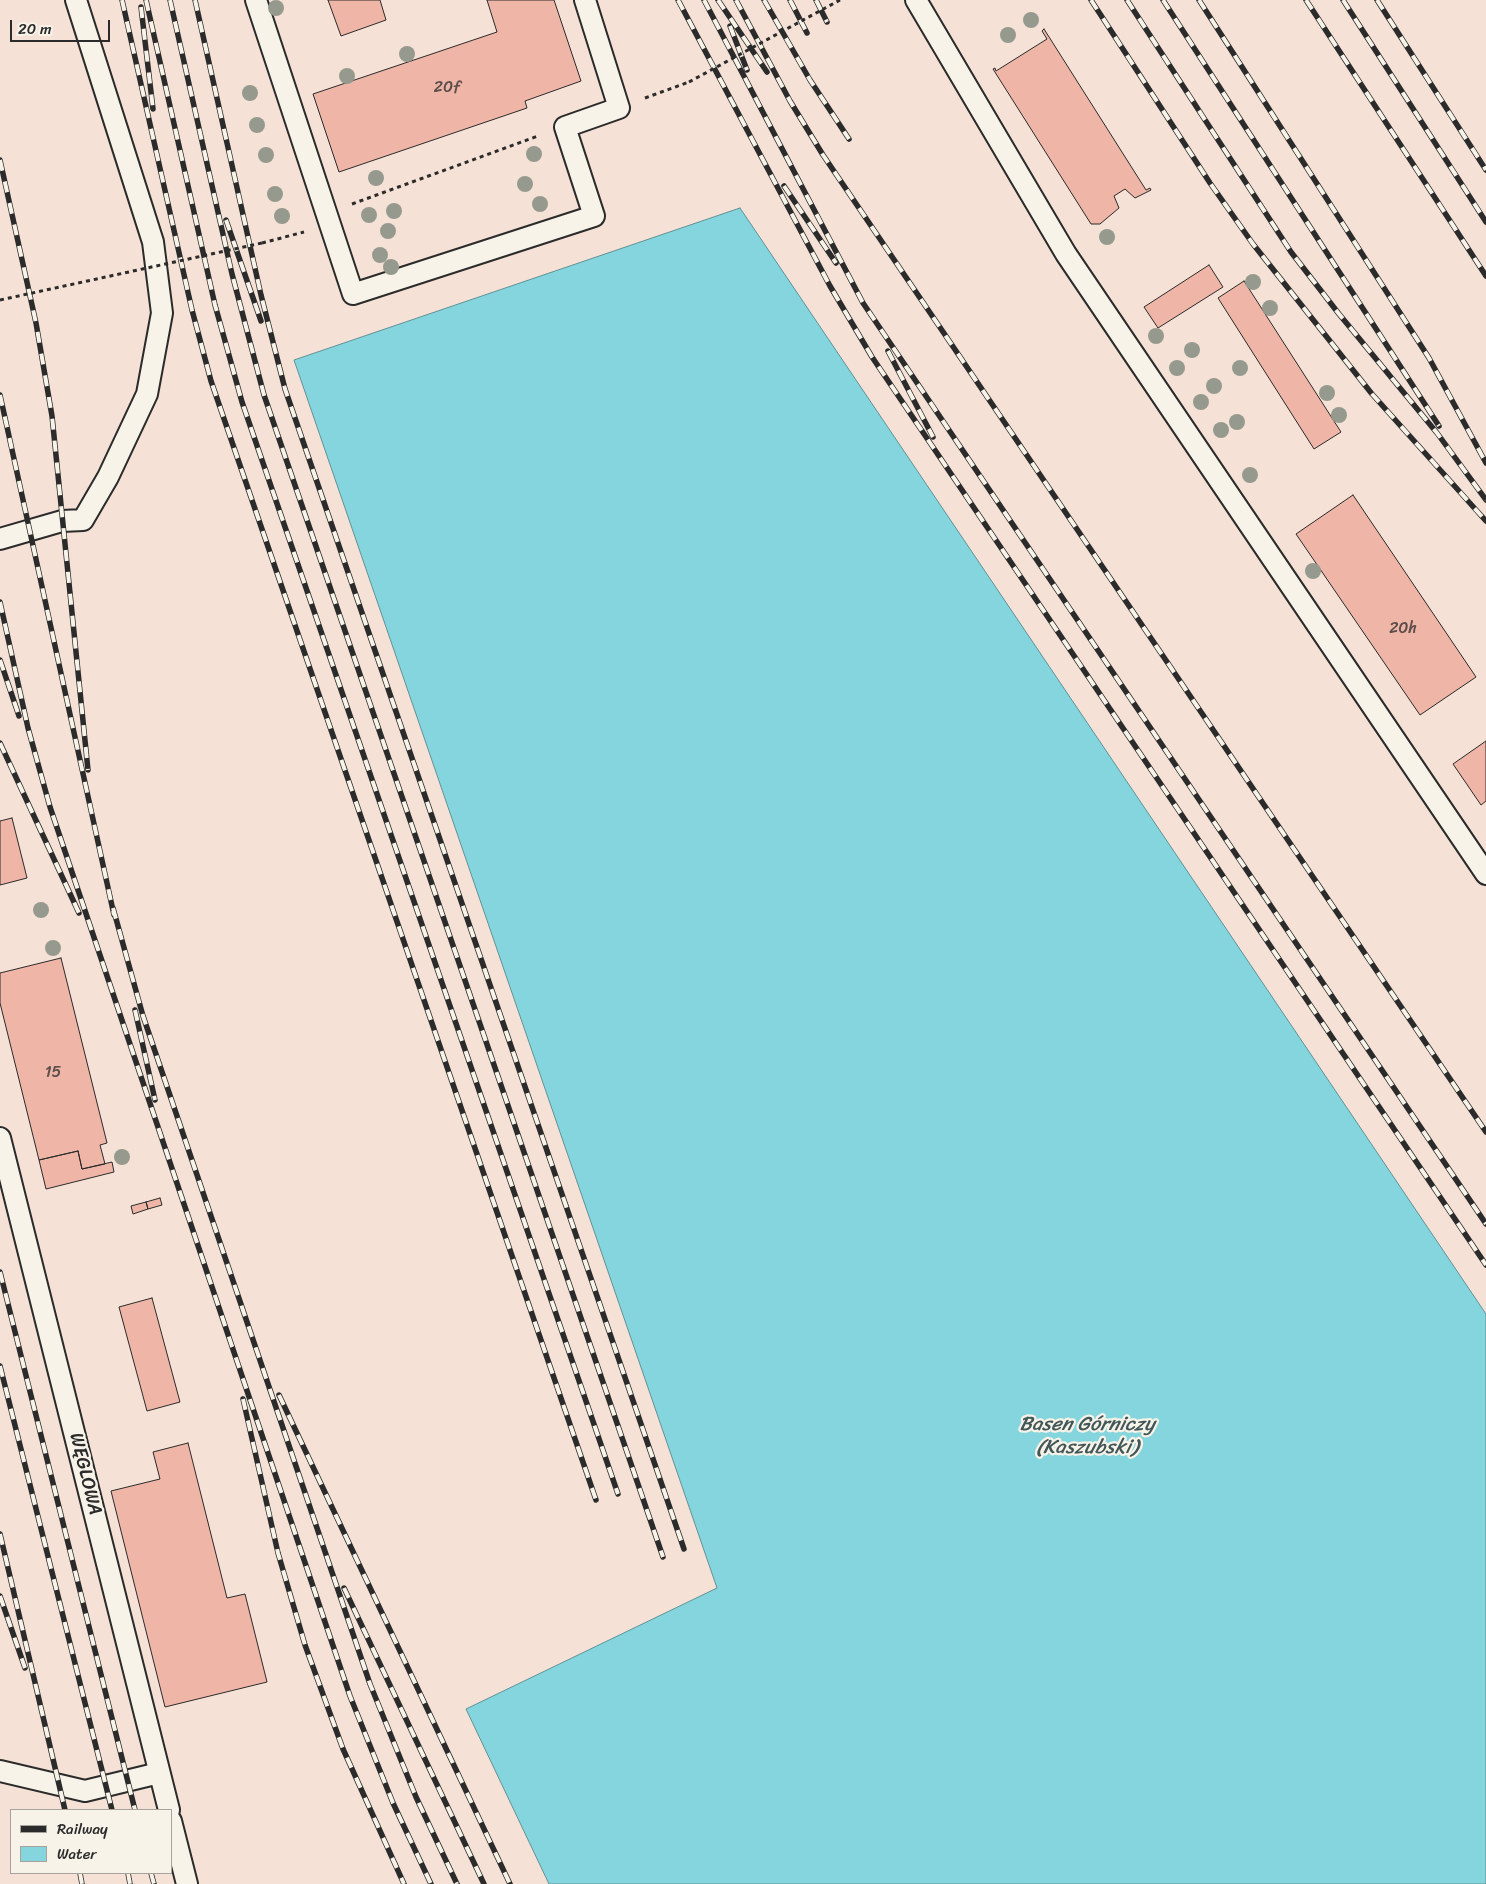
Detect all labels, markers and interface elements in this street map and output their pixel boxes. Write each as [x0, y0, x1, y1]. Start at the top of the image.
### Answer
scale bar [12, 10, 112, 42]
text: 20 m [18, 16, 52, 42]
house number: 20f [434, 78, 460, 98]
house number: 20h [1389, 619, 1417, 639]
house number: 15 [45, 1063, 61, 1083]
water label: Basen Górniczy (Kaszubski) [1019, 1413, 1155, 1460]
street label: WĘGLOWA [64, 1431, 106, 1517]
legend [10, 1809, 172, 1874]
text: Railway [57, 1816, 108, 1842]
text: Water [57, 1841, 97, 1867]

